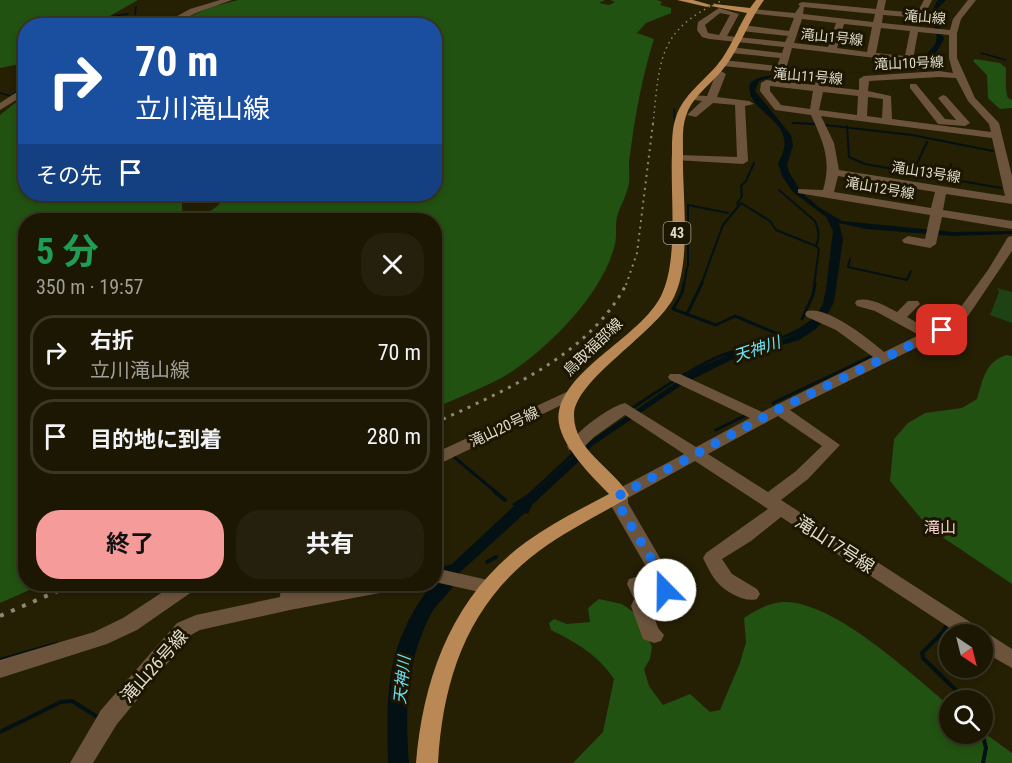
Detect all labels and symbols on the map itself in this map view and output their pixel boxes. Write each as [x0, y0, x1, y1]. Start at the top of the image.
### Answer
street label: 滝山線 [903, 7, 947, 27]
street label: 滝山1号線 [800, 26, 864, 48]
street label: 滝山10号線 [874, 54, 944, 72]
street label: 滝山11号線 [773, 65, 843, 87]
street label: 滝山13号線 [890, 159, 962, 185]
street label: 滝山12号線 [844, 174, 916, 202]
road number: 43 [664, 222, 690, 244]
pin [916, 304, 967, 355]
street label: 鳥取福部線 [560, 314, 626, 380]
water label: 天神川 [731, 332, 785, 365]
street label: 滝山20号線 [466, 403, 542, 451]
street label: 滝山17号線 [792, 511, 878, 577]
district label: 滝山 [924, 518, 956, 537]
position arrow [633, 558, 697, 622]
north arrow [939, 624, 993, 678]
street label: 滝山26号線 [116, 626, 192, 706]
water label: 天神川 [390, 653, 414, 705]

